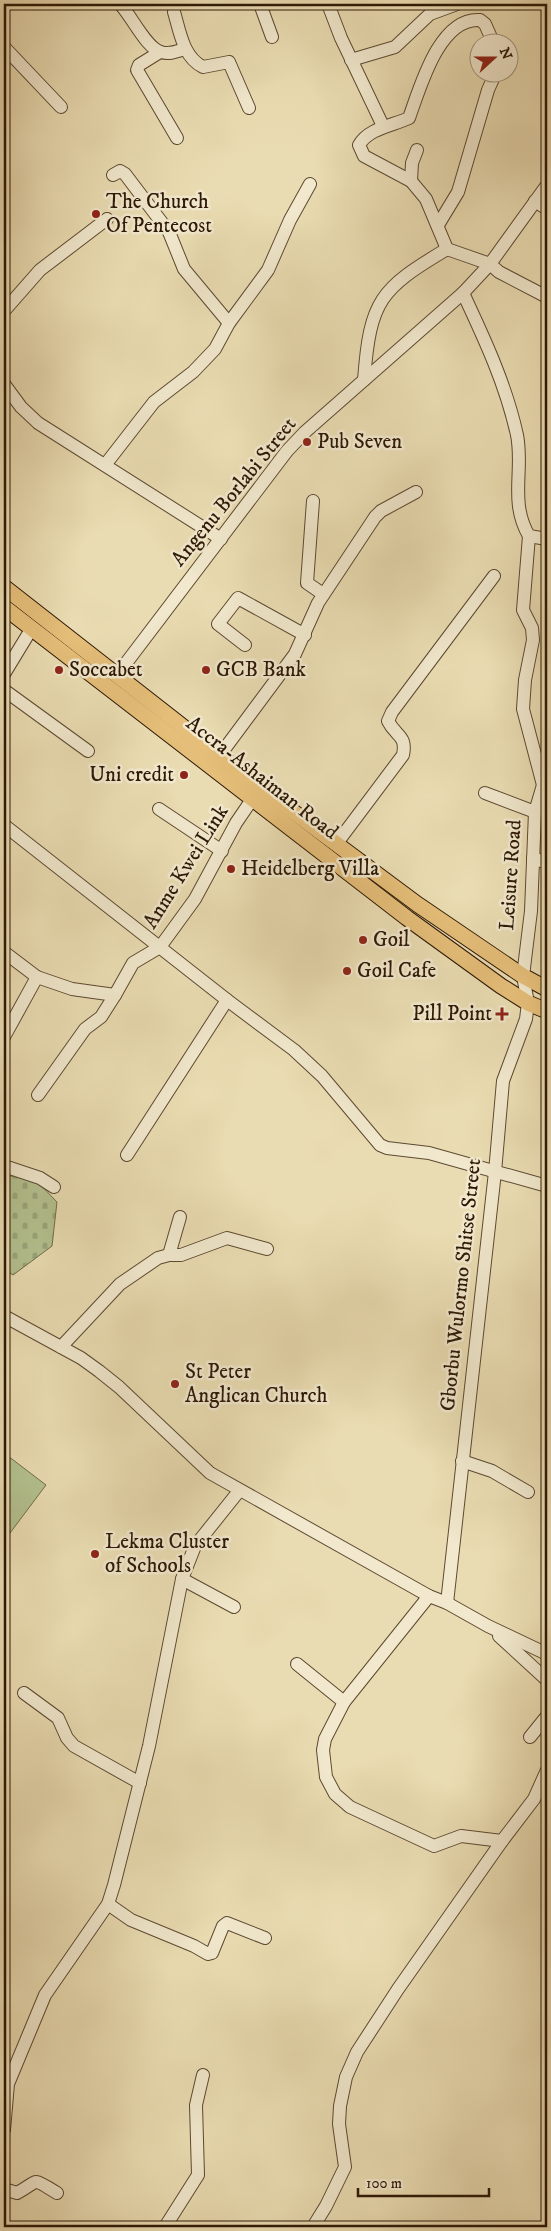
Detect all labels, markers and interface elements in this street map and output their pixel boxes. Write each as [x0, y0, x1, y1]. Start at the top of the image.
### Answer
north arrow [468, 32, 518, 82]
text: N [495, 45, 516, 63]
place label: The Church Of Pentecost [106, 189, 212, 239]
marker: The Church Of Pentecost [90, 208, 102, 220]
street label: Angenu Borlabi Street [166, 412, 302, 572]
place label: Pub Seven [317, 429, 402, 455]
marker: Pub Seven [301, 436, 313, 448]
place label: Soccabet [69, 657, 143, 683]
place label: GCB Bank [216, 657, 307, 683]
marker: Soccabet [53, 664, 65, 676]
marker: GCB Bank [200, 664, 212, 676]
street label: Accra-Ashaiman Road [181, 710, 344, 846]
place label: Uni credit [89, 762, 174, 788]
marker: Uni credit [178, 769, 190, 781]
street label: Anme Kwei Link [138, 800, 235, 934]
street label: Leisure Road [494, 818, 528, 931]
place label: Heidelberg Villa [241, 856, 379, 882]
marker: Heidelberg Villa [225, 863, 237, 875]
place label: Goil [373, 927, 410, 953]
marker: Goil [357, 934, 369, 946]
place label: Goil Cafe [357, 958, 437, 984]
marker: Goil Cafe [341, 965, 353, 977]
place label: Pill Point [412, 1001, 492, 1027]
marker: Pill Point [496, 1008, 508, 1020]
street label: Gborbu Wulormo Shitse Street [435, 1157, 487, 1413]
place label: St Peter Anglican Church [185, 1359, 328, 1409]
marker: St Peter Anglican Church [169, 1378, 181, 1390]
place label: Lekma Cluster of Schools [105, 1529, 229, 1579]
marker: Lekma Cluster of Schools [89, 1548, 101, 1560]
scale bar [358, 2166, 490, 2198]
text: 100 m [366, 2174, 402, 2193]

